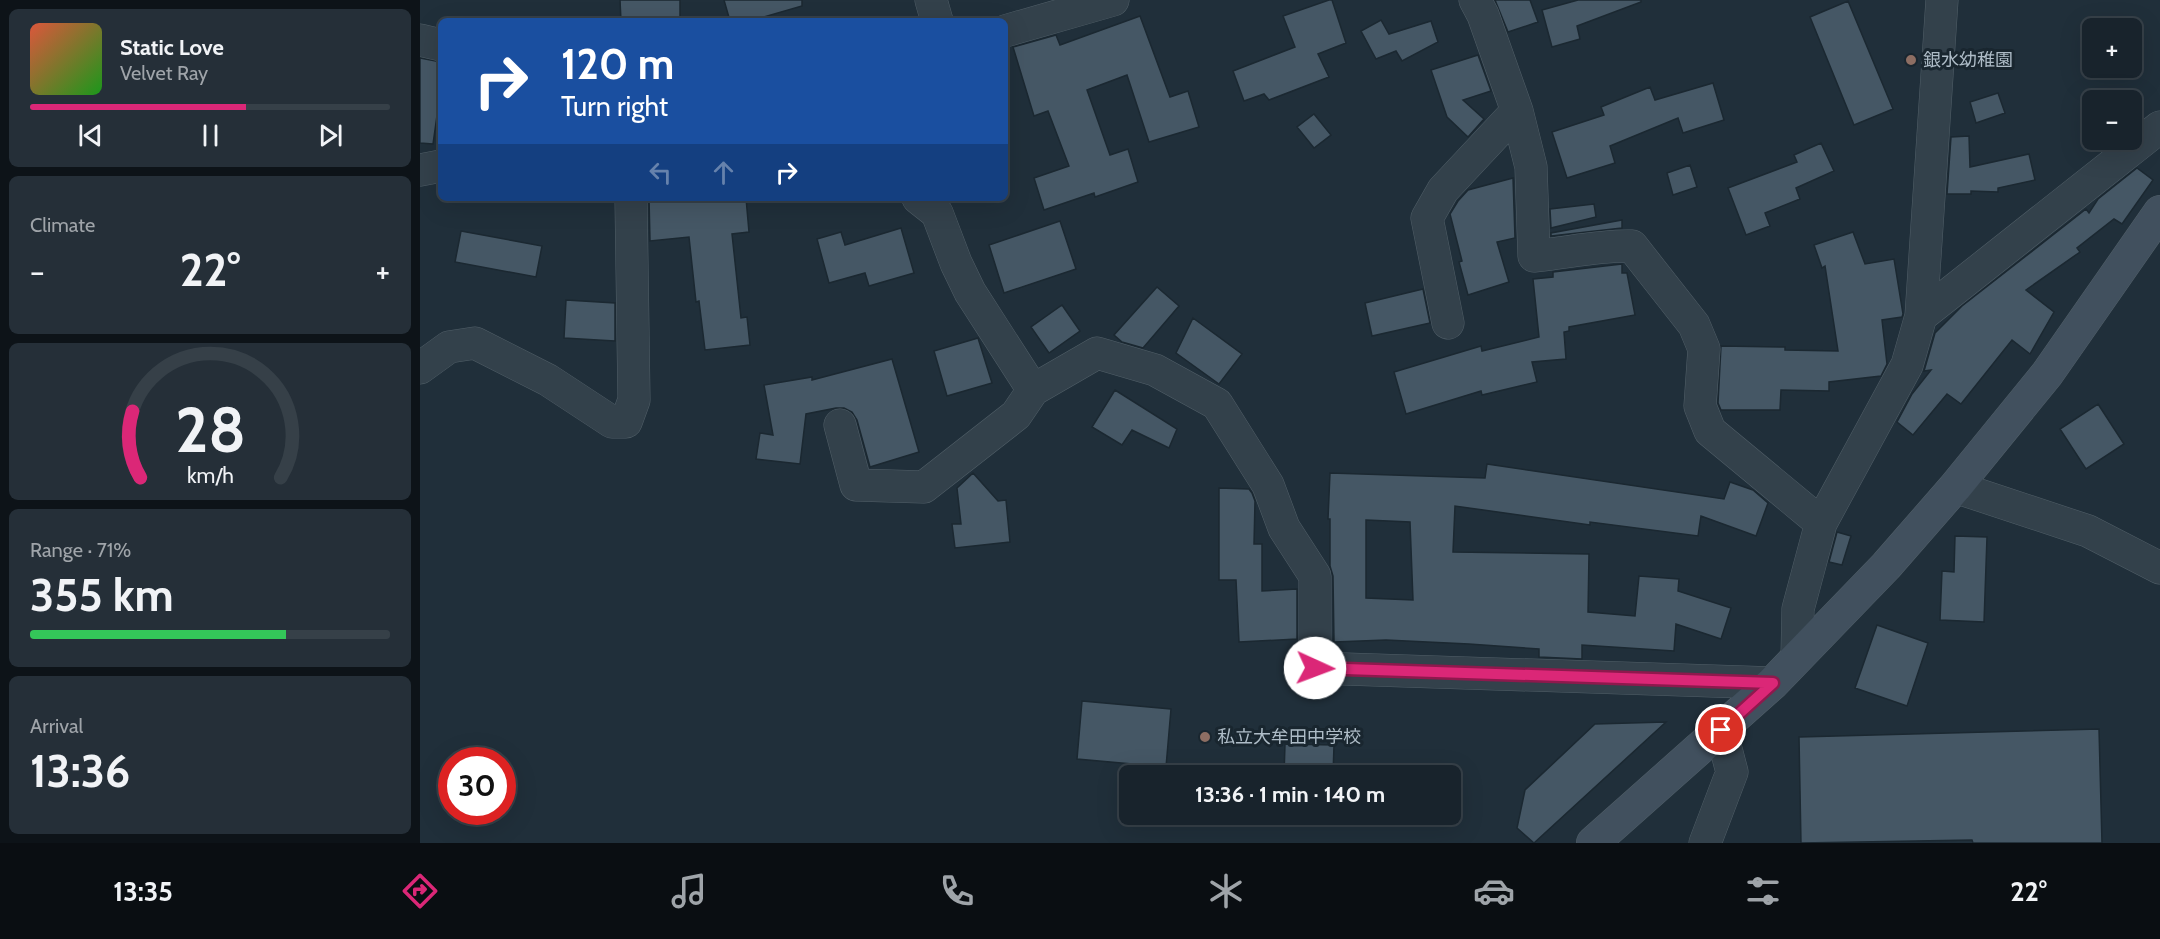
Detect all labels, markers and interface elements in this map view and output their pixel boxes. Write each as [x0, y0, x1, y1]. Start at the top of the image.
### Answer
map controls [2082, 18, 2142, 150]
button: + [2082, 18, 2142, 78]
text: Static Love [120, 34, 224, 61]
text: 120 m [561, 38, 674, 90]
icon: right [462, 42, 540, 120]
place label: 銀水幼稚園 [1923, 49, 2013, 71]
marker: 銀水幼稚園 [1904, 53, 1918, 67]
text: Velvet Ray [120, 61, 208, 85]
text: Turn right [561, 90, 668, 123]
button: − [2082, 90, 2142, 150]
icon: previous [74, 119, 107, 152]
icon: pause [194, 119, 227, 152]
icon: next [314, 119, 347, 152]
icon: left [644, 156, 677, 189]
icon: ahead [707, 156, 740, 189]
icon: right [770, 156, 803, 189]
text: Climate [30, 213, 95, 237]
text: 22° [180, 243, 240, 297]
text: − [30, 251, 45, 291]
text: + [375, 251, 390, 291]
text: 28 [175, 393, 245, 469]
text: km/h [187, 463, 233, 489]
text: Range · 71% [30, 538, 131, 562]
text: 355 km [30, 568, 174, 622]
position arrow [1283, 636, 1347, 700]
pin [1695, 704, 1746, 755]
icon: arrive [1704, 713, 1737, 746]
text: Arrival [30, 714, 83, 738]
place label: 私立大牟田中学校 [1217, 726, 1361, 748]
marker: 私立大牟田中学校 [1198, 730, 1212, 744]
text: 13:36 [30, 744, 130, 798]
speed limit sign: 30 [438, 747, 516, 825]
text: 13:36 · 1 min · 140 m [1195, 781, 1385, 808]
icon: directions [399, 870, 441, 912]
icon: music [668, 870, 710, 912]
icon: phone [936, 870, 978, 912]
icon: climate [1205, 870, 1247, 912]
icon: car [1473, 870, 1515, 912]
icon: filters [1742, 870, 1784, 912]
text: 13:35 [113, 875, 173, 908]
text: 22° [2010, 875, 2047, 908]

